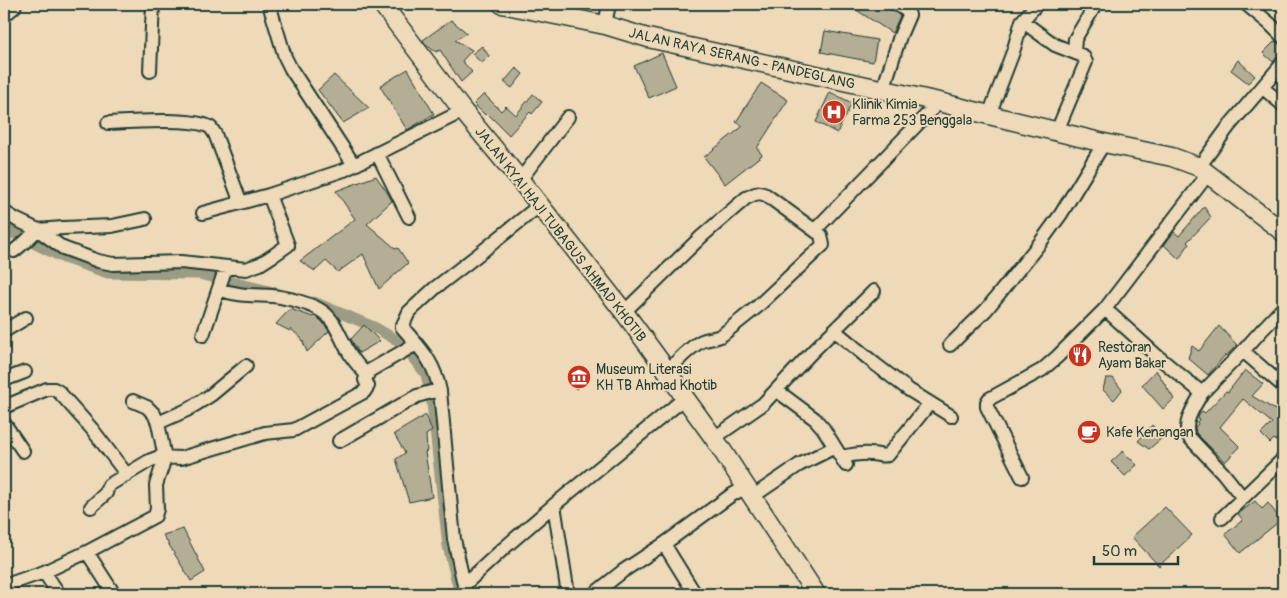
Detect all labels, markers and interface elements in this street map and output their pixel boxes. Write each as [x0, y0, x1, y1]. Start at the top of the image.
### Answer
street label: JALAN RAYA SERANG - PANDEGLANG [627, 24, 857, 93]
place label: Klinik Kimia Farma 253 Benggala [852, 96, 972, 129]
hospital icon: Klinik Kimia Farma 253 Benggala [821, 99, 847, 125]
street label: JALAN KYAI HAJI TUBAGUS AHMAD KHOTIB [471, 123, 650, 345]
place label: Restoran Ayam Bakar [1098, 339, 1166, 372]
restaurant icon: Restoran Ayam Bakar [1067, 342, 1093, 368]
place label: Museum Literasi KH TB Ahmad Khotib [596, 361, 717, 394]
museum icon: Museum Literasi KH TB Ahmad Khotib [566, 364, 592, 390]
cafe icon: Kafe Kenangan [1076, 419, 1102, 445]
place label: Kafe Kenangan [1106, 424, 1194, 441]
scale bar [1094, 533, 1178, 565]
text: 50 m [1102, 542, 1137, 561]

